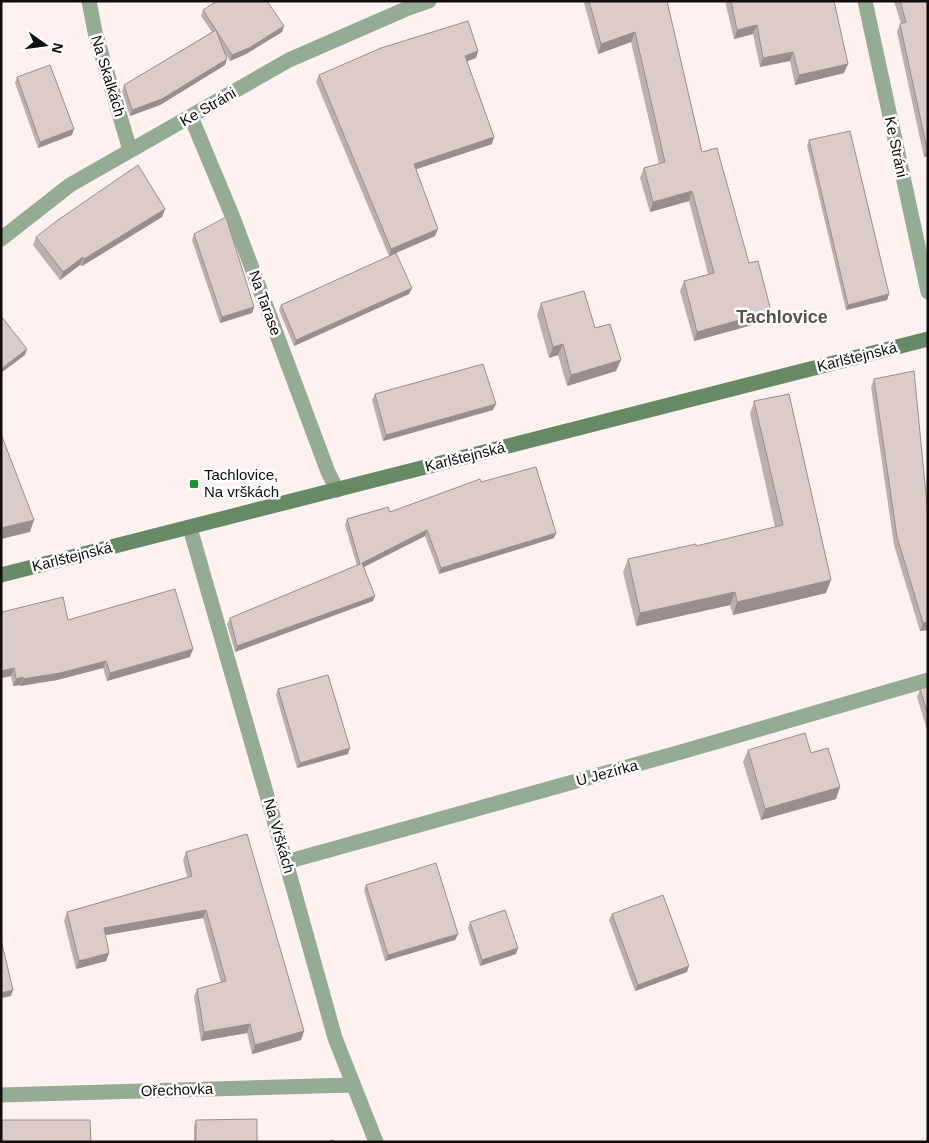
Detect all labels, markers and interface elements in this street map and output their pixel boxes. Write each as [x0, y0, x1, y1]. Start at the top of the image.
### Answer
north arrow [20, 20, 70, 70]
street label: Na Skalkách [88, 33, 129, 119]
text: N [49, 41, 67, 55]
street label: Ke Stráni [177, 84, 239, 129]
street label: Ke Stráni [882, 115, 911, 179]
street label: Na Tarase [246, 268, 285, 338]
district label: Tachlovice [736, 307, 828, 327]
street label: Karlštejnská [815, 338, 899, 375]
street label: Karlštejnská [423, 438, 507, 475]
place label: Tachlovice, Na vrškách [204, 466, 279, 500]
marker: Tachlovice, Na vrškách [188, 478, 200, 490]
street label: Karlštejnská [30, 538, 114, 575]
street label: U Jezírka [574, 756, 640, 789]
street label: Na Vrškách [261, 797, 298, 875]
street label: Ořechovka [140, 1080, 214, 1099]

